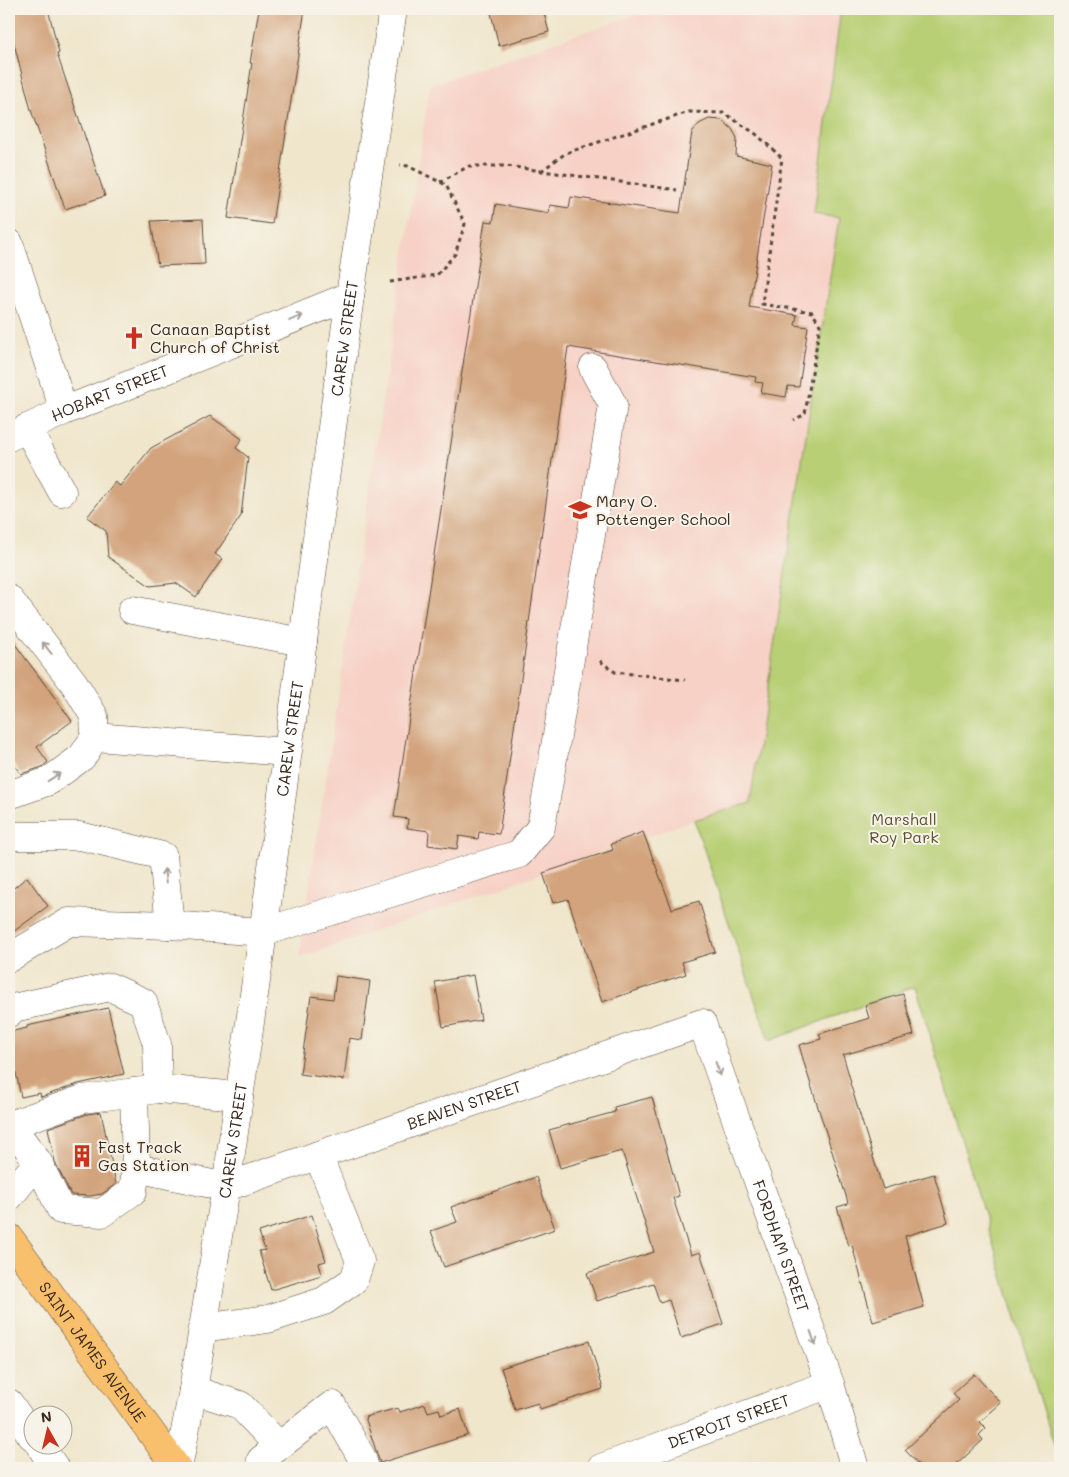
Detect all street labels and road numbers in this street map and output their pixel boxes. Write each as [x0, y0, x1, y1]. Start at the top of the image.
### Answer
street label: CAREW STREET [325, 279, 362, 397]
street label: HOBART STREET [47, 359, 171, 426]
street label: CAREW STREET [271, 679, 307, 798]
street label: BEAVEN STREET [404, 1075, 524, 1134]
street label: CAREW STREET [213, 1081, 251, 1200]
street label: FORDHAM STREET [748, 1177, 815, 1315]
street label: SAINT JAMES AVENUE [36, 1279, 150, 1427]
street label: DETROIT STREET [665, 1389, 793, 1453]

